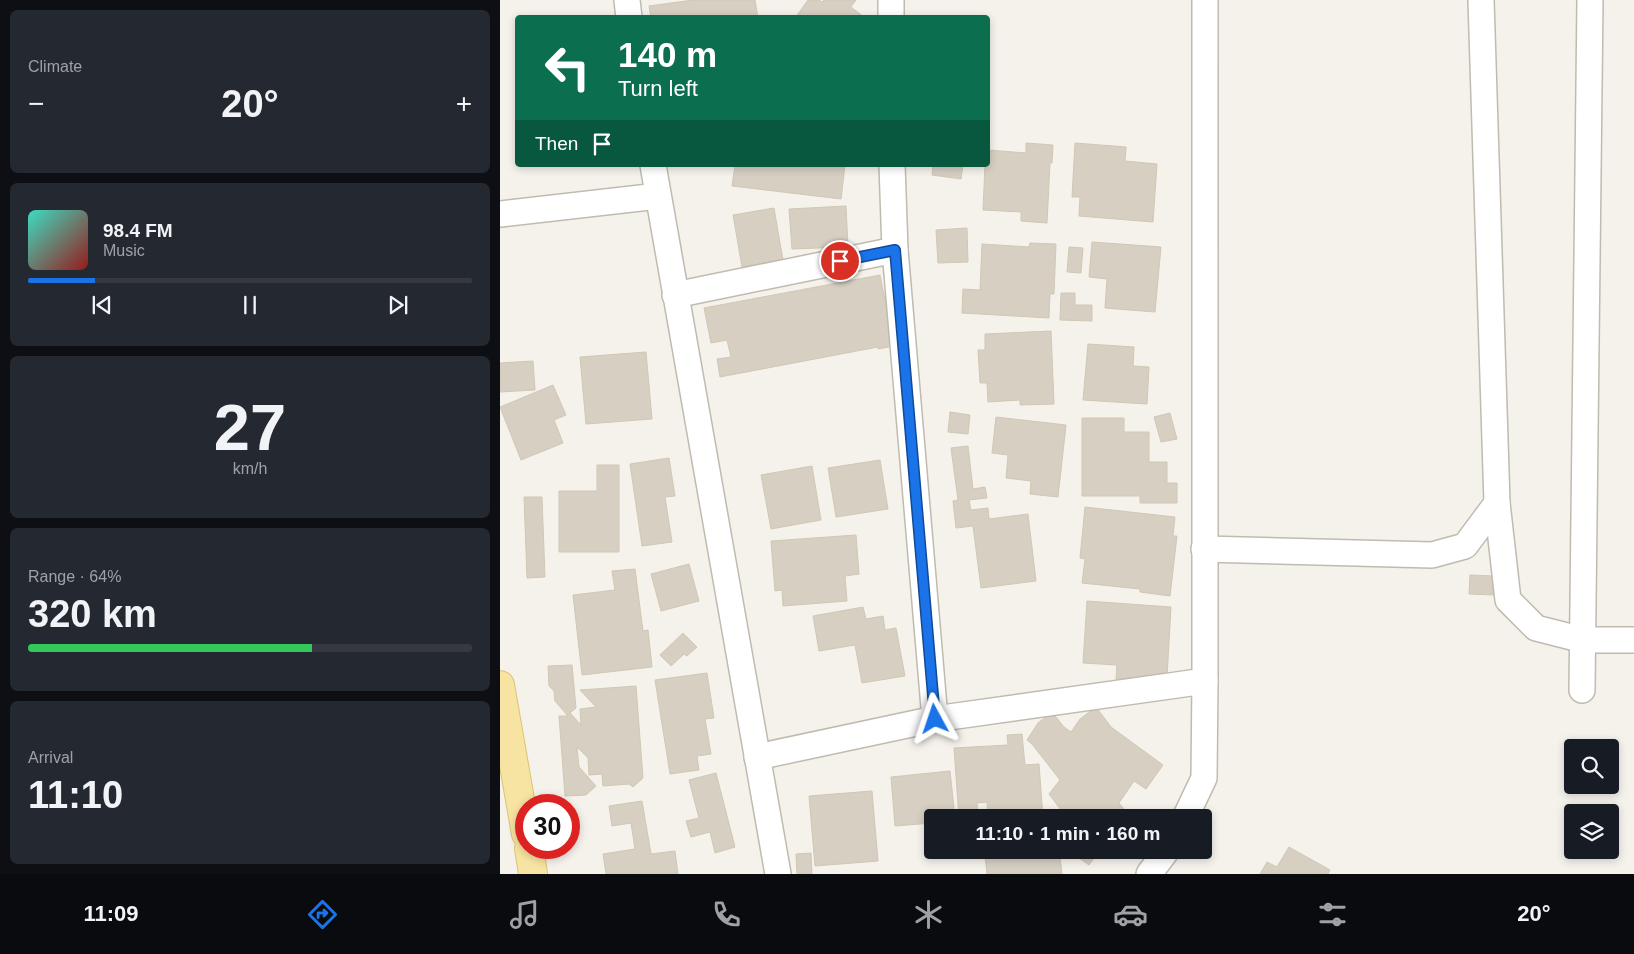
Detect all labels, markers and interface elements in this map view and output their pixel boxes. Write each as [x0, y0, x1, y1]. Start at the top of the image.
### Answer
icon: left [535, 35, 600, 100]
text: 140 m [618, 35, 717, 74]
text: Climate [28, 58, 82, 75]
text: Turn left [618, 76, 698, 101]
text: 20° [221, 83, 279, 125]
text: − [28, 88, 44, 119]
text: + [456, 88, 472, 119]
icon: arrive [588, 130, 616, 158]
text: Then [535, 133, 578, 154]
text: 98.4 FM [103, 220, 173, 241]
pin [819, 240, 861, 282]
text: Music [103, 242, 145, 259]
icon: arrive [826, 247, 854, 275]
icon: previous [88, 291, 116, 319]
icon: pause [236, 291, 264, 319]
icon: next [384, 291, 412, 319]
text: 27 [214, 391, 286, 464]
text: km/h [233, 460, 267, 477]
text: Range · 64% [28, 568, 121, 585]
text: 320 km [28, 593, 157, 635]
position arrow [908, 692, 960, 744]
map controls [1564, 739, 1619, 859]
button: search [1564, 739, 1619, 794]
text: Arrival [28, 749, 73, 766]
text: 11:10 [28, 774, 123, 816]
speed limit sign: 30 [515, 794, 580, 859]
button: layers [1564, 804, 1619, 859]
text: 11:10 · 1 min · 160 m [976, 823, 1160, 844]
icon: directions [305, 897, 340, 932]
icon: music [507, 897, 542, 932]
icon: phone [709, 897, 744, 932]
icon: climate [911, 897, 946, 932]
icon: car [1113, 897, 1148, 932]
icon: filters [1315, 897, 1350, 932]
text: 11:09 [83, 901, 139, 926]
text: 20° [1517, 901, 1550, 926]

